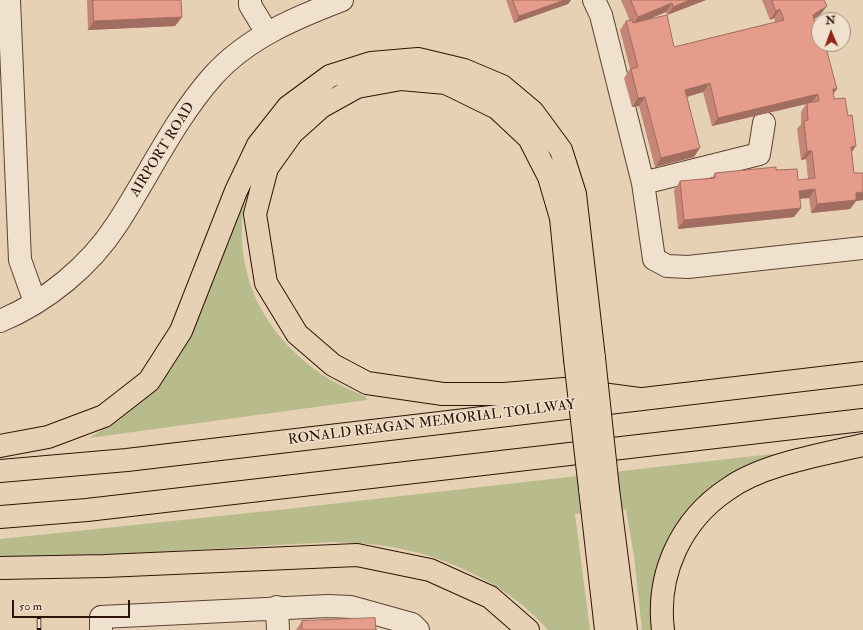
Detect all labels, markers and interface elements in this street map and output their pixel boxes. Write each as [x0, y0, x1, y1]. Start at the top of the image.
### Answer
north arrow [811, 12, 851, 52]
text: N [825, 14, 836, 27]
street label: AIRPORT ROAD [127, 100, 199, 200]
street label: RONALD REAGAN MEMORIAL TOLLWAY [287, 397, 577, 449]
scale bar [14, 592, 132, 618]
text: 50 m [19, 599, 42, 614]

